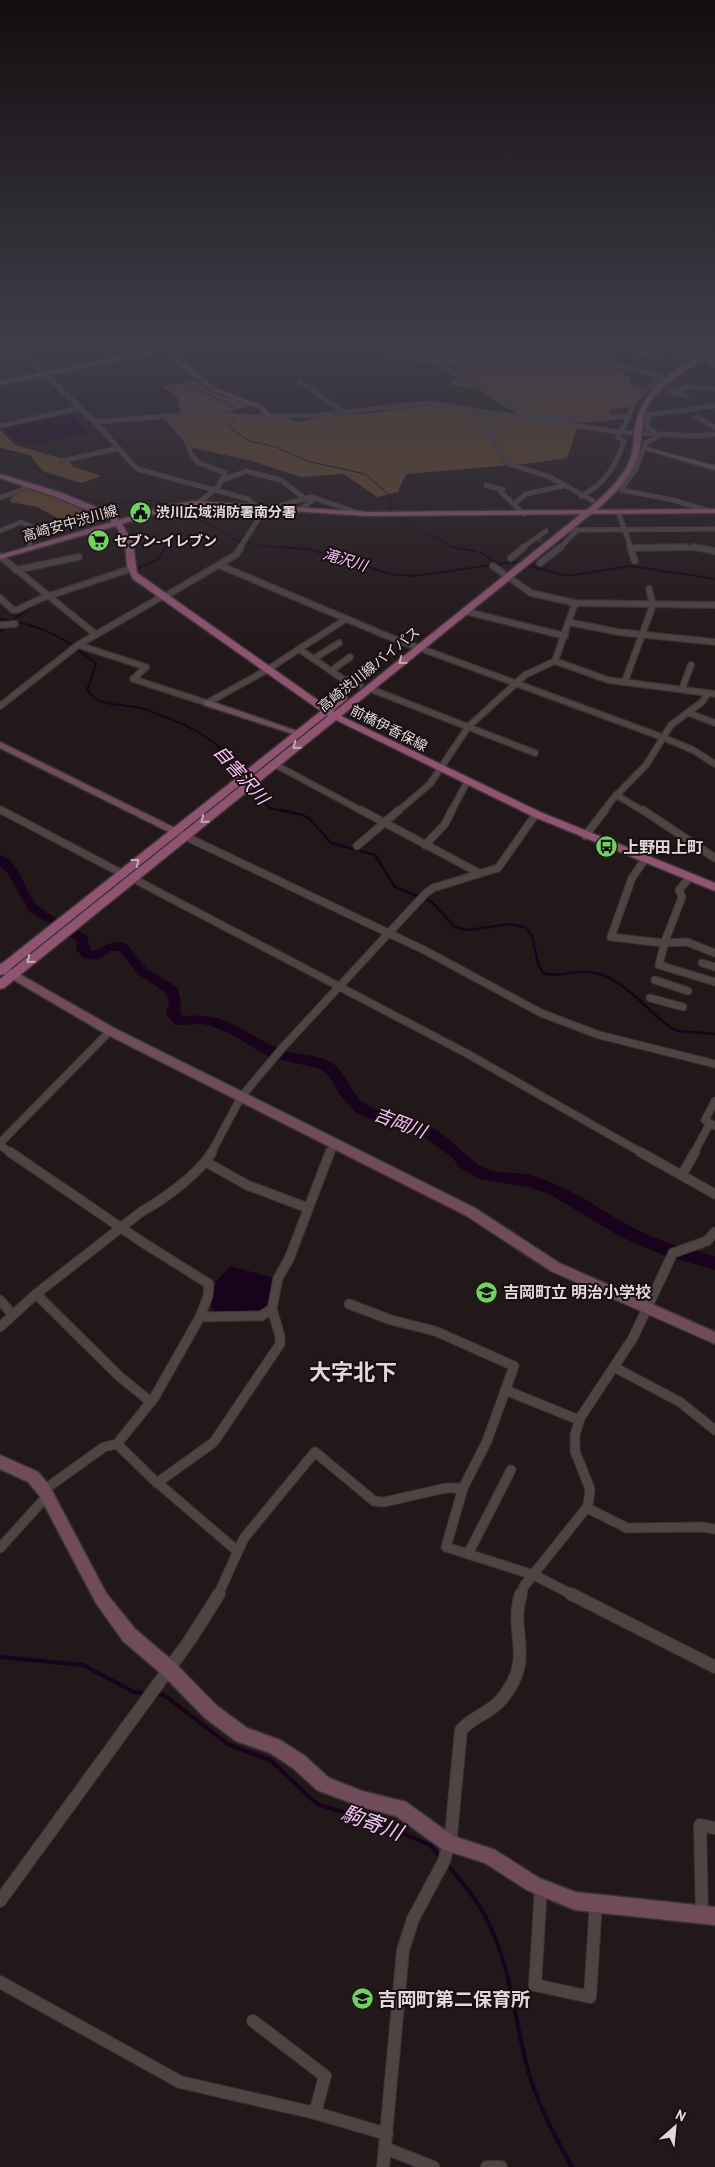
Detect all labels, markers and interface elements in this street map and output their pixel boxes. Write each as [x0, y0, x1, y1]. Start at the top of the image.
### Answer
public building icon: 渋川広域消防署南分署 [128, 500, 152, 524]
street label: 高崎安中渋川線 [20, 501, 120, 545]
place label: 渋川広域消防署南分署 [156, 503, 296, 521]
supermarket icon: セブン-イレブン [86, 529, 110, 553]
place label: セブン-イレブン [114, 532, 217, 550]
water label: 滝沢川 [321, 544, 371, 576]
street label: 高崎渋川線バイパス [314, 622, 424, 716]
one-way arrow [399, 655, 408, 663]
street label: 前橋伊香保線 [347, 701, 431, 755]
water label: 自害沢川 [209, 740, 275, 811]
one-way arrow [293, 741, 302, 750]
one-way arrow [201, 815, 210, 823]
bus stop icon: 上野田上町 [595, 835, 619, 859]
place label: 上野田上町 [623, 837, 703, 857]
one-way arrow [130, 859, 139, 867]
one-way arrow [27, 954, 36, 962]
water label: 吉岡川 [371, 1102, 431, 1144]
school or university icon: 吉岡町立 明治小学校 [475, 1280, 499, 1304]
place label: 吉岡町立 明治小学校 [503, 1282, 651, 1302]
district label: 大字北下 [309, 1358, 397, 1386]
water label: 駒寄川 [338, 1799, 408, 1847]
school or university icon: 吉岡町第二保育所 [350, 1987, 374, 2011]
place label: 吉岡町第二保育所 [378, 1987, 530, 2011]
north arrow [650, 2102, 700, 2152]
text: N [673, 2105, 689, 2126]

